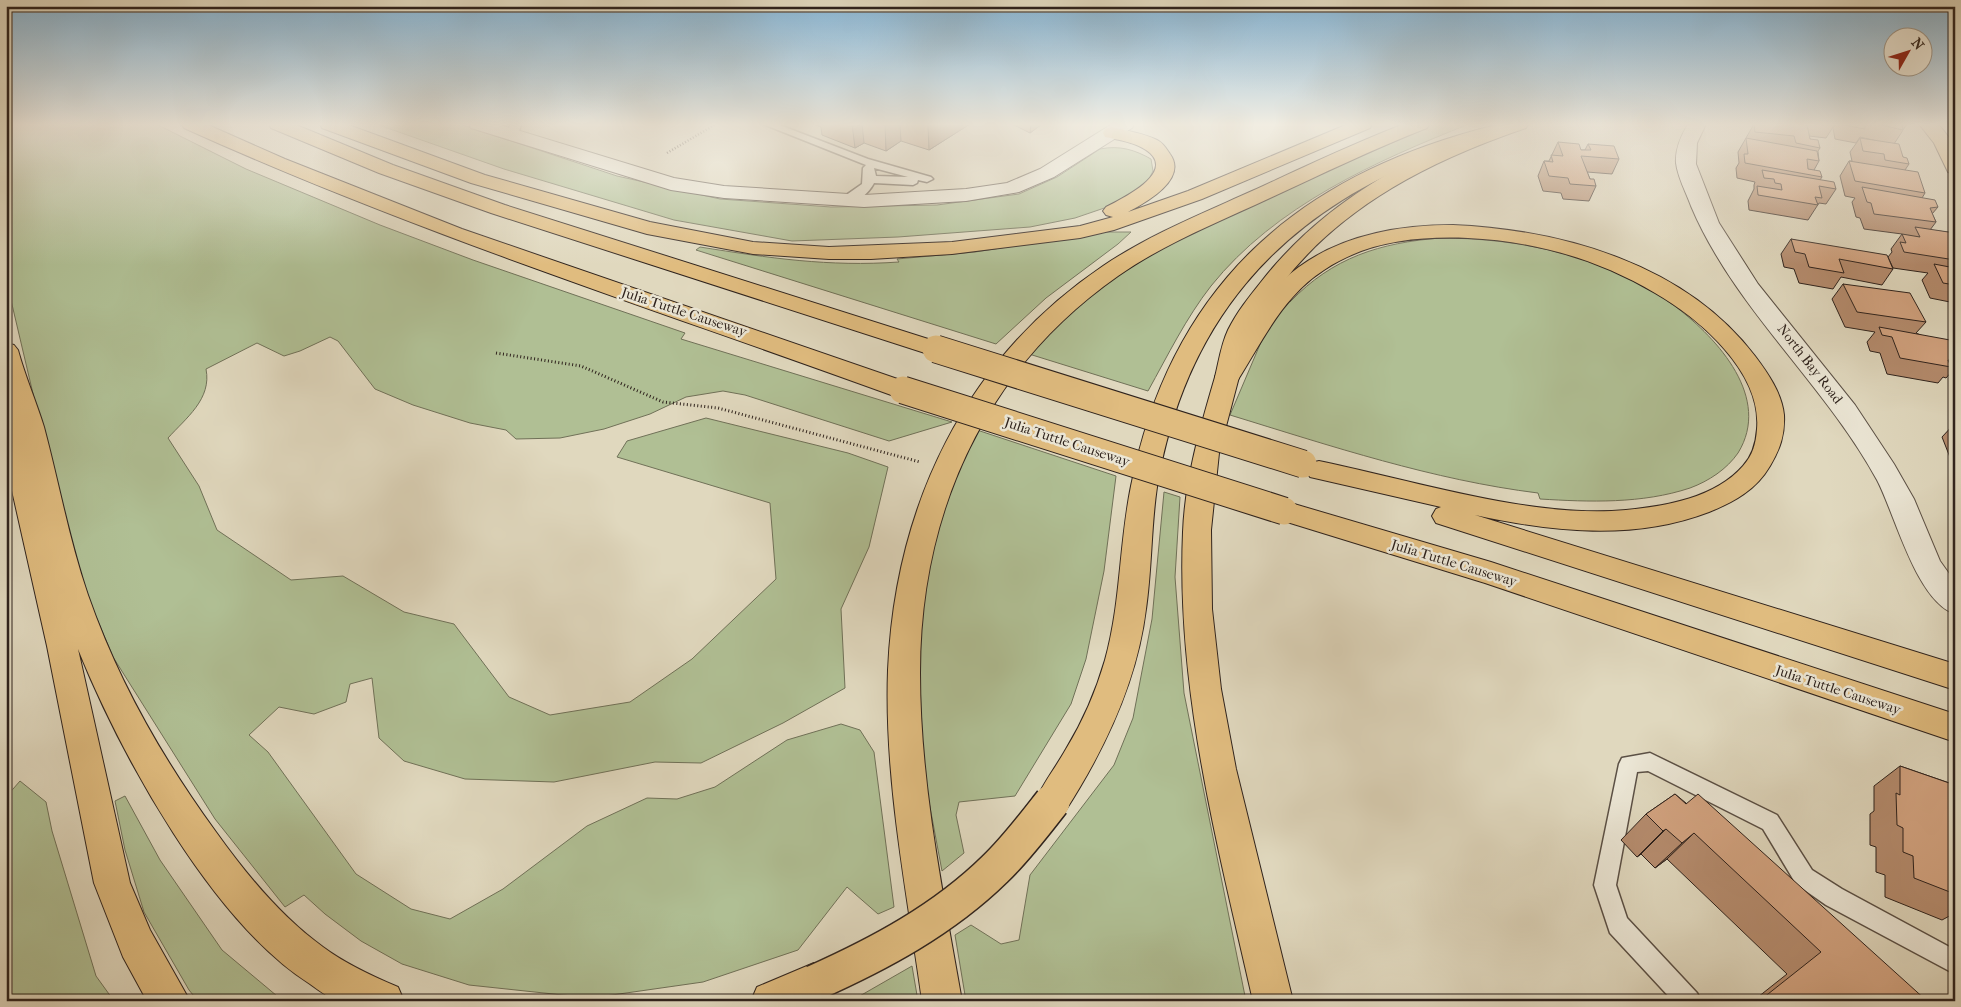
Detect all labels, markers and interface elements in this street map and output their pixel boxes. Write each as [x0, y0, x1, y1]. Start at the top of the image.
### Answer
north arrow [1884, 28, 1934, 78]
text: N [1908, 35, 1928, 54]
street label: Julia Tuttle Causeway [618, 283, 749, 340]
street label: North Bay Road [1774, 321, 1847, 407]
street label: Julia Tuttle Causeway [1001, 413, 1132, 470]
street label: Julia Tuttle Causeway [1388, 535, 1520, 590]
street label: Julia Tuttle Causeway [1772, 661, 1903, 718]

